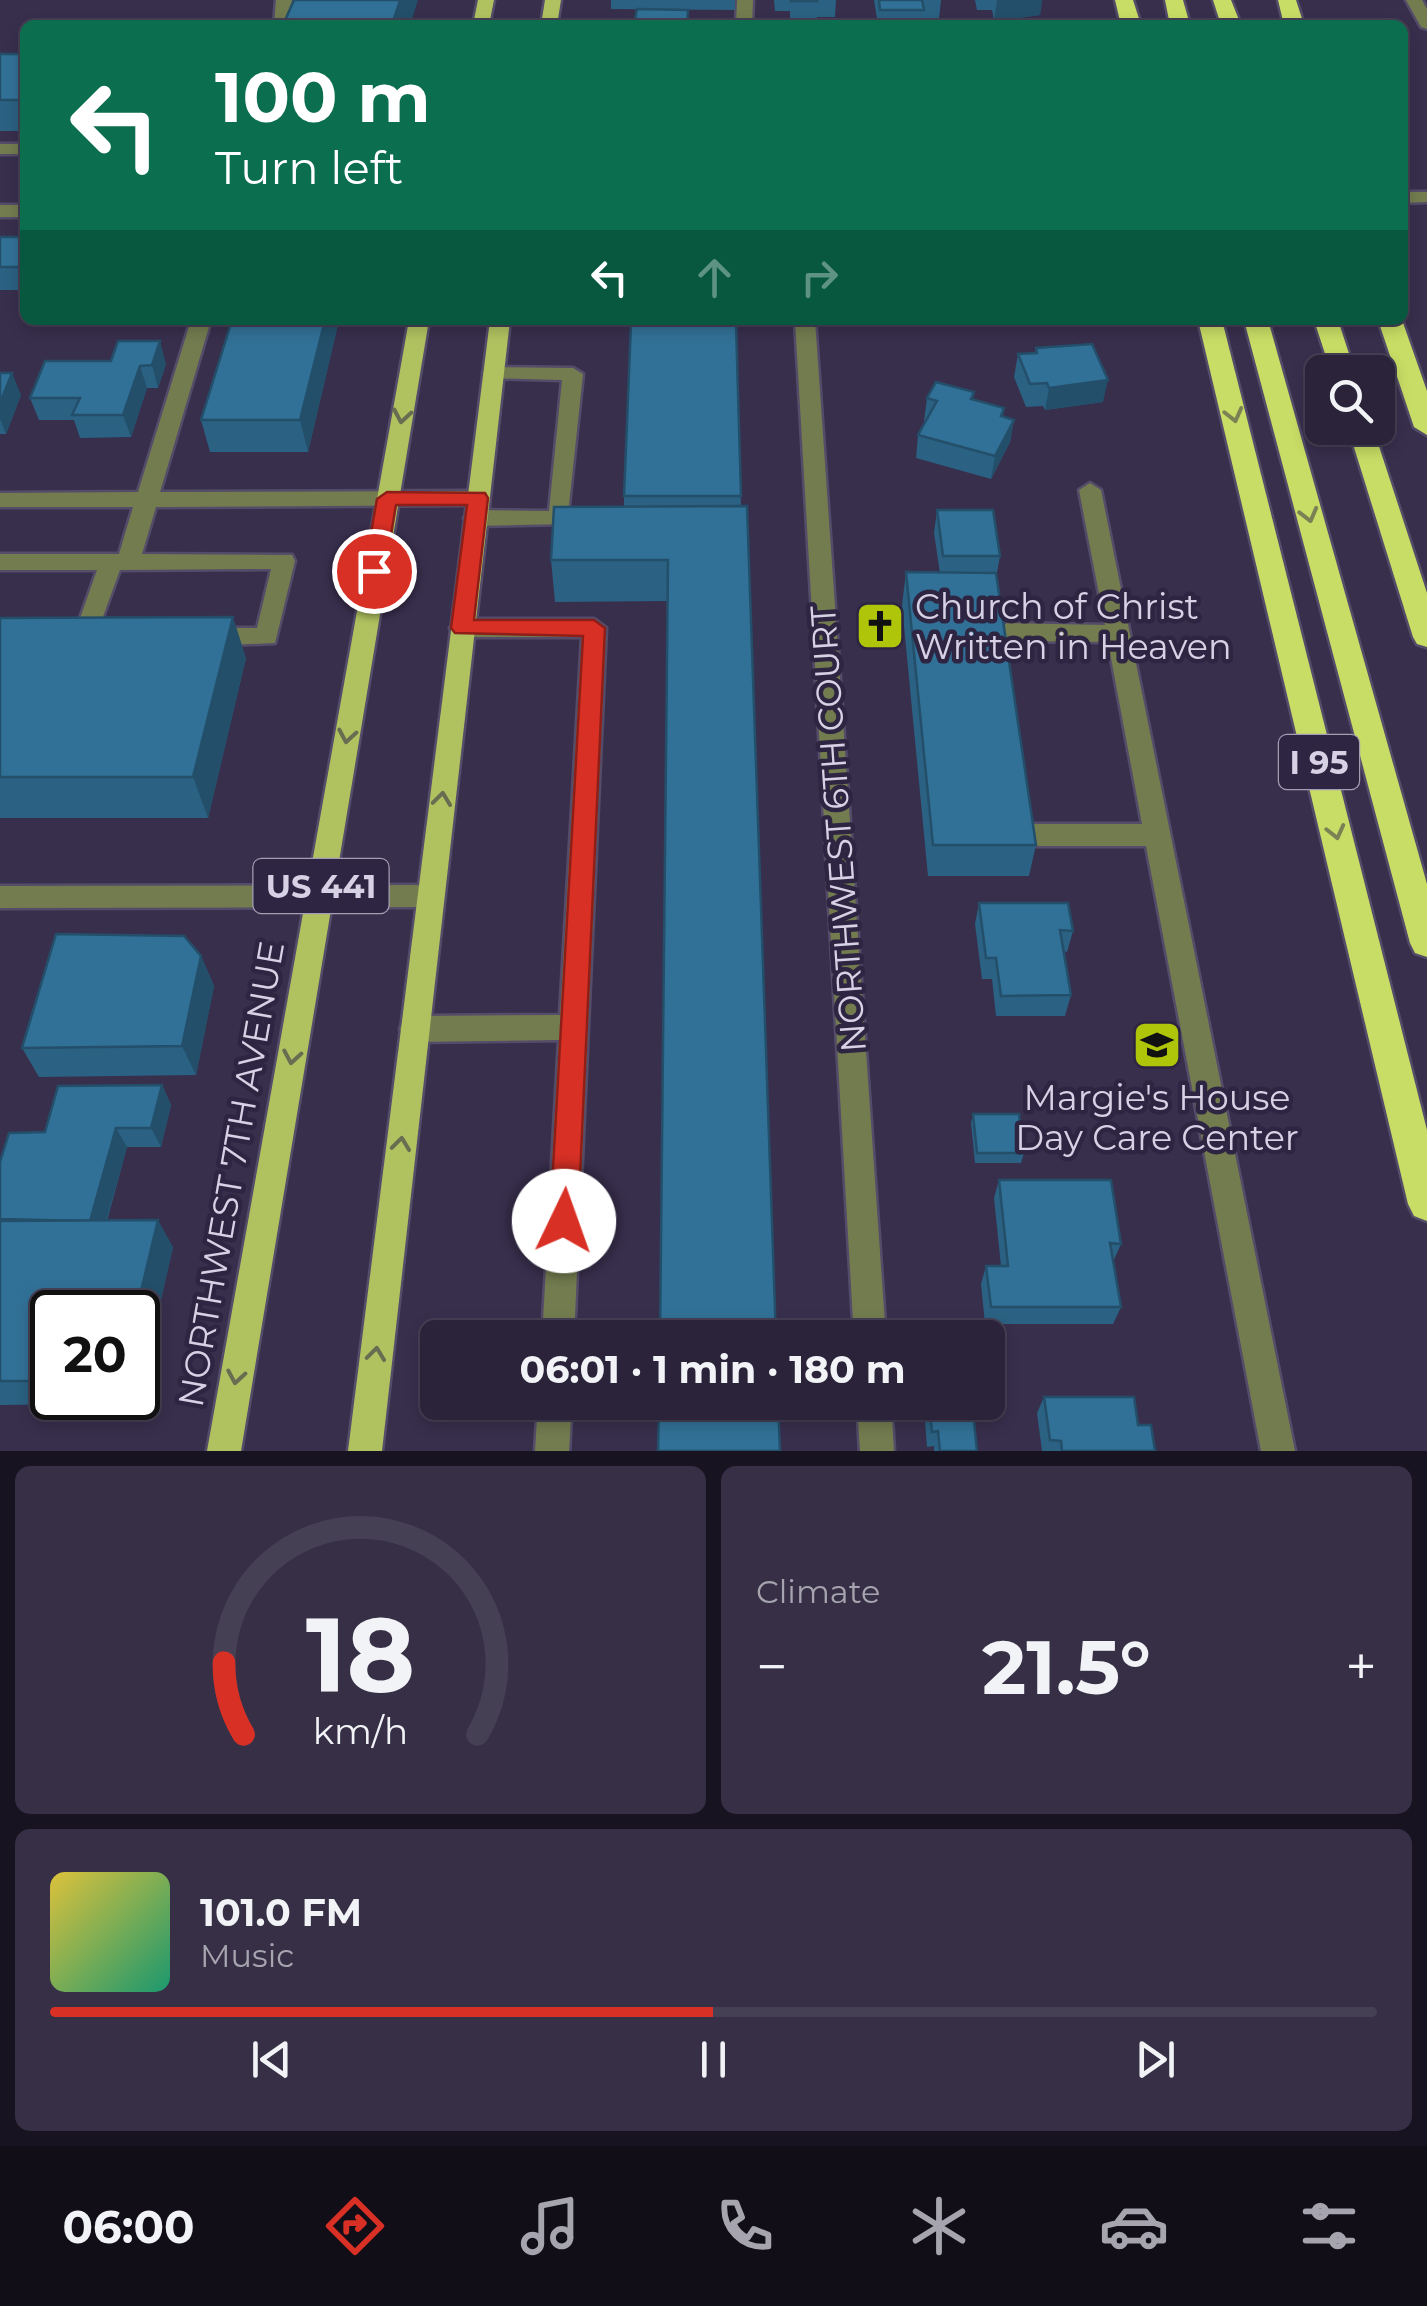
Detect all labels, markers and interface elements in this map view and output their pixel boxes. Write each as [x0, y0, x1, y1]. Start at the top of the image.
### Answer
text: 100 m [215, 54, 431, 140]
icon: left [50, 60, 180, 190]
text: Turn left [215, 140, 403, 195]
icon: left [582, 250, 637, 305]
icon: ahead [687, 250, 742, 305]
icon: right [792, 250, 847, 305]
map controls [1305, 355, 1395, 445]
button: search [1305, 355, 1395, 445]
one-way arrow [1222, 406, 1243, 423]
one-way arrow [392, 407, 413, 424]
one-way arrow [1298, 506, 1319, 524]
pin [332, 529, 417, 614]
icon: arrive [347, 544, 402, 599]
place label: Church of Christ Written in Heaven [915, 585, 1232, 668]
church icon: Church of Christ Written in Heaven [854, 600, 906, 652]
street label: NORTHWEST 6TH COURT [801, 604, 875, 1054]
one-way arrow [337, 728, 358, 745]
road number: I 95 [1279, 735, 1359, 789]
one-way arrow [431, 791, 452, 807]
one-way arrow [1324, 823, 1345, 840]
road number: US 441 [254, 859, 388, 913]
street label: NORTHWEST 7TH AVENUE [169, 938, 293, 1410]
school or university icon: Margie's House Day Care Center [1131, 1019, 1183, 1071]
one-way arrow [282, 1048, 303, 1065]
place label: Margie's House Day Care Center [1015, 1076, 1299, 1159]
one-way arrow [390, 1135, 411, 1151]
position arrow [512, 1169, 616, 1273]
speed limit sign: 20 [30, 1290, 160, 1420]
one-way arrow [365, 1346, 386, 1362]
text: 06:01 · 1 min · 180 m [519, 1346, 906, 1393]
one-way arrow [227, 1369, 248, 1385]
text: Climate [756, 1572, 880, 1611]
text: 18 [306, 1591, 415, 1718]
text: 21.5° [982, 1621, 1151, 1713]
text: − [756, 1633, 788, 1700]
text: + [1345, 1633, 1377, 1700]
text: km/h [313, 1709, 408, 1753]
text: 101.0 FM [200, 1889, 362, 1936]
text: Music [200, 1936, 294, 1975]
icon: previous [244, 2032, 299, 2087]
icon: pause [686, 2032, 741, 2087]
icon: next [1128, 2032, 1183, 2087]
icon: directions [320, 2191, 390, 2261]
icon: music [515, 2191, 585, 2261]
icon: phone [710, 2191, 780, 2261]
icon: climate [904, 2191, 974, 2261]
icon: car [1099, 2191, 1169, 2261]
icon: filters [1294, 2191, 1364, 2261]
text: 06:00 [62, 2199, 195, 2254]

